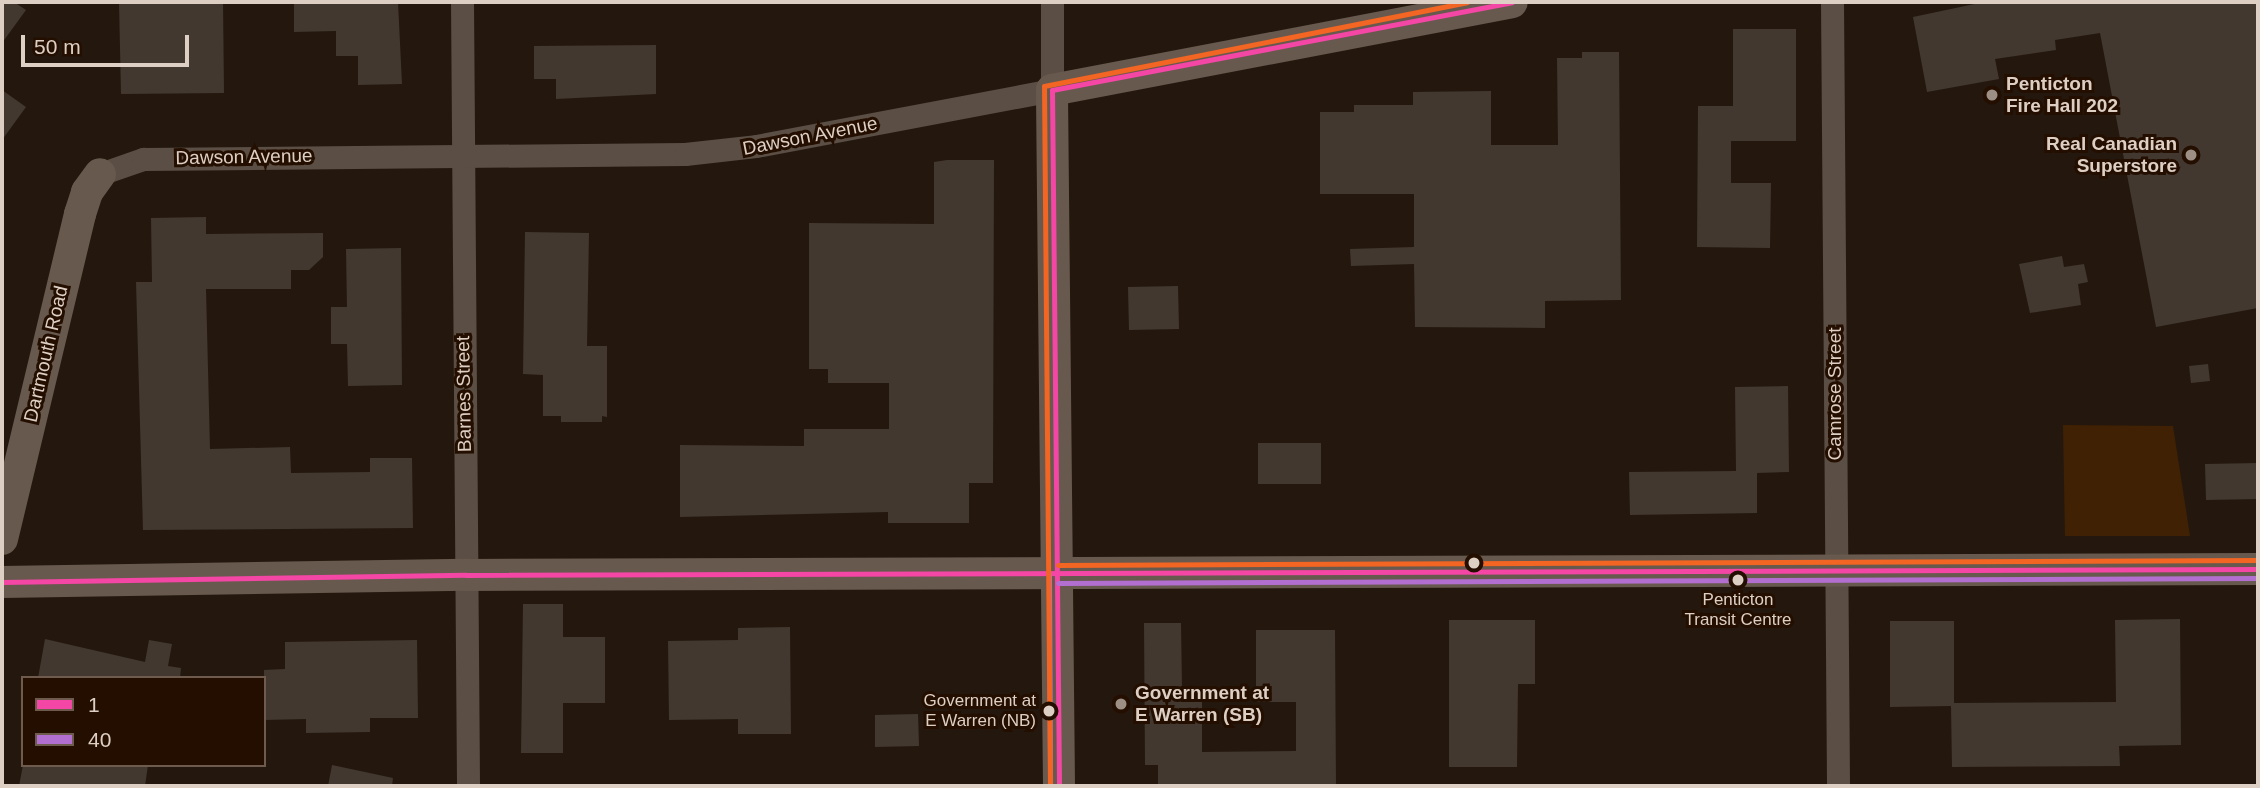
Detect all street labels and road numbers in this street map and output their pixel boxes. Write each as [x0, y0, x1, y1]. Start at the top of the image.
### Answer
street label: Dawson Avenue [740, 112, 880, 160]
street label: Dawson Avenue [175, 144, 313, 170]
street label: Dartmouth Road [19, 284, 73, 424]
street label: Camrose Street [1824, 327, 1846, 461]
street label: Barnes Street [452, 336, 476, 452]

